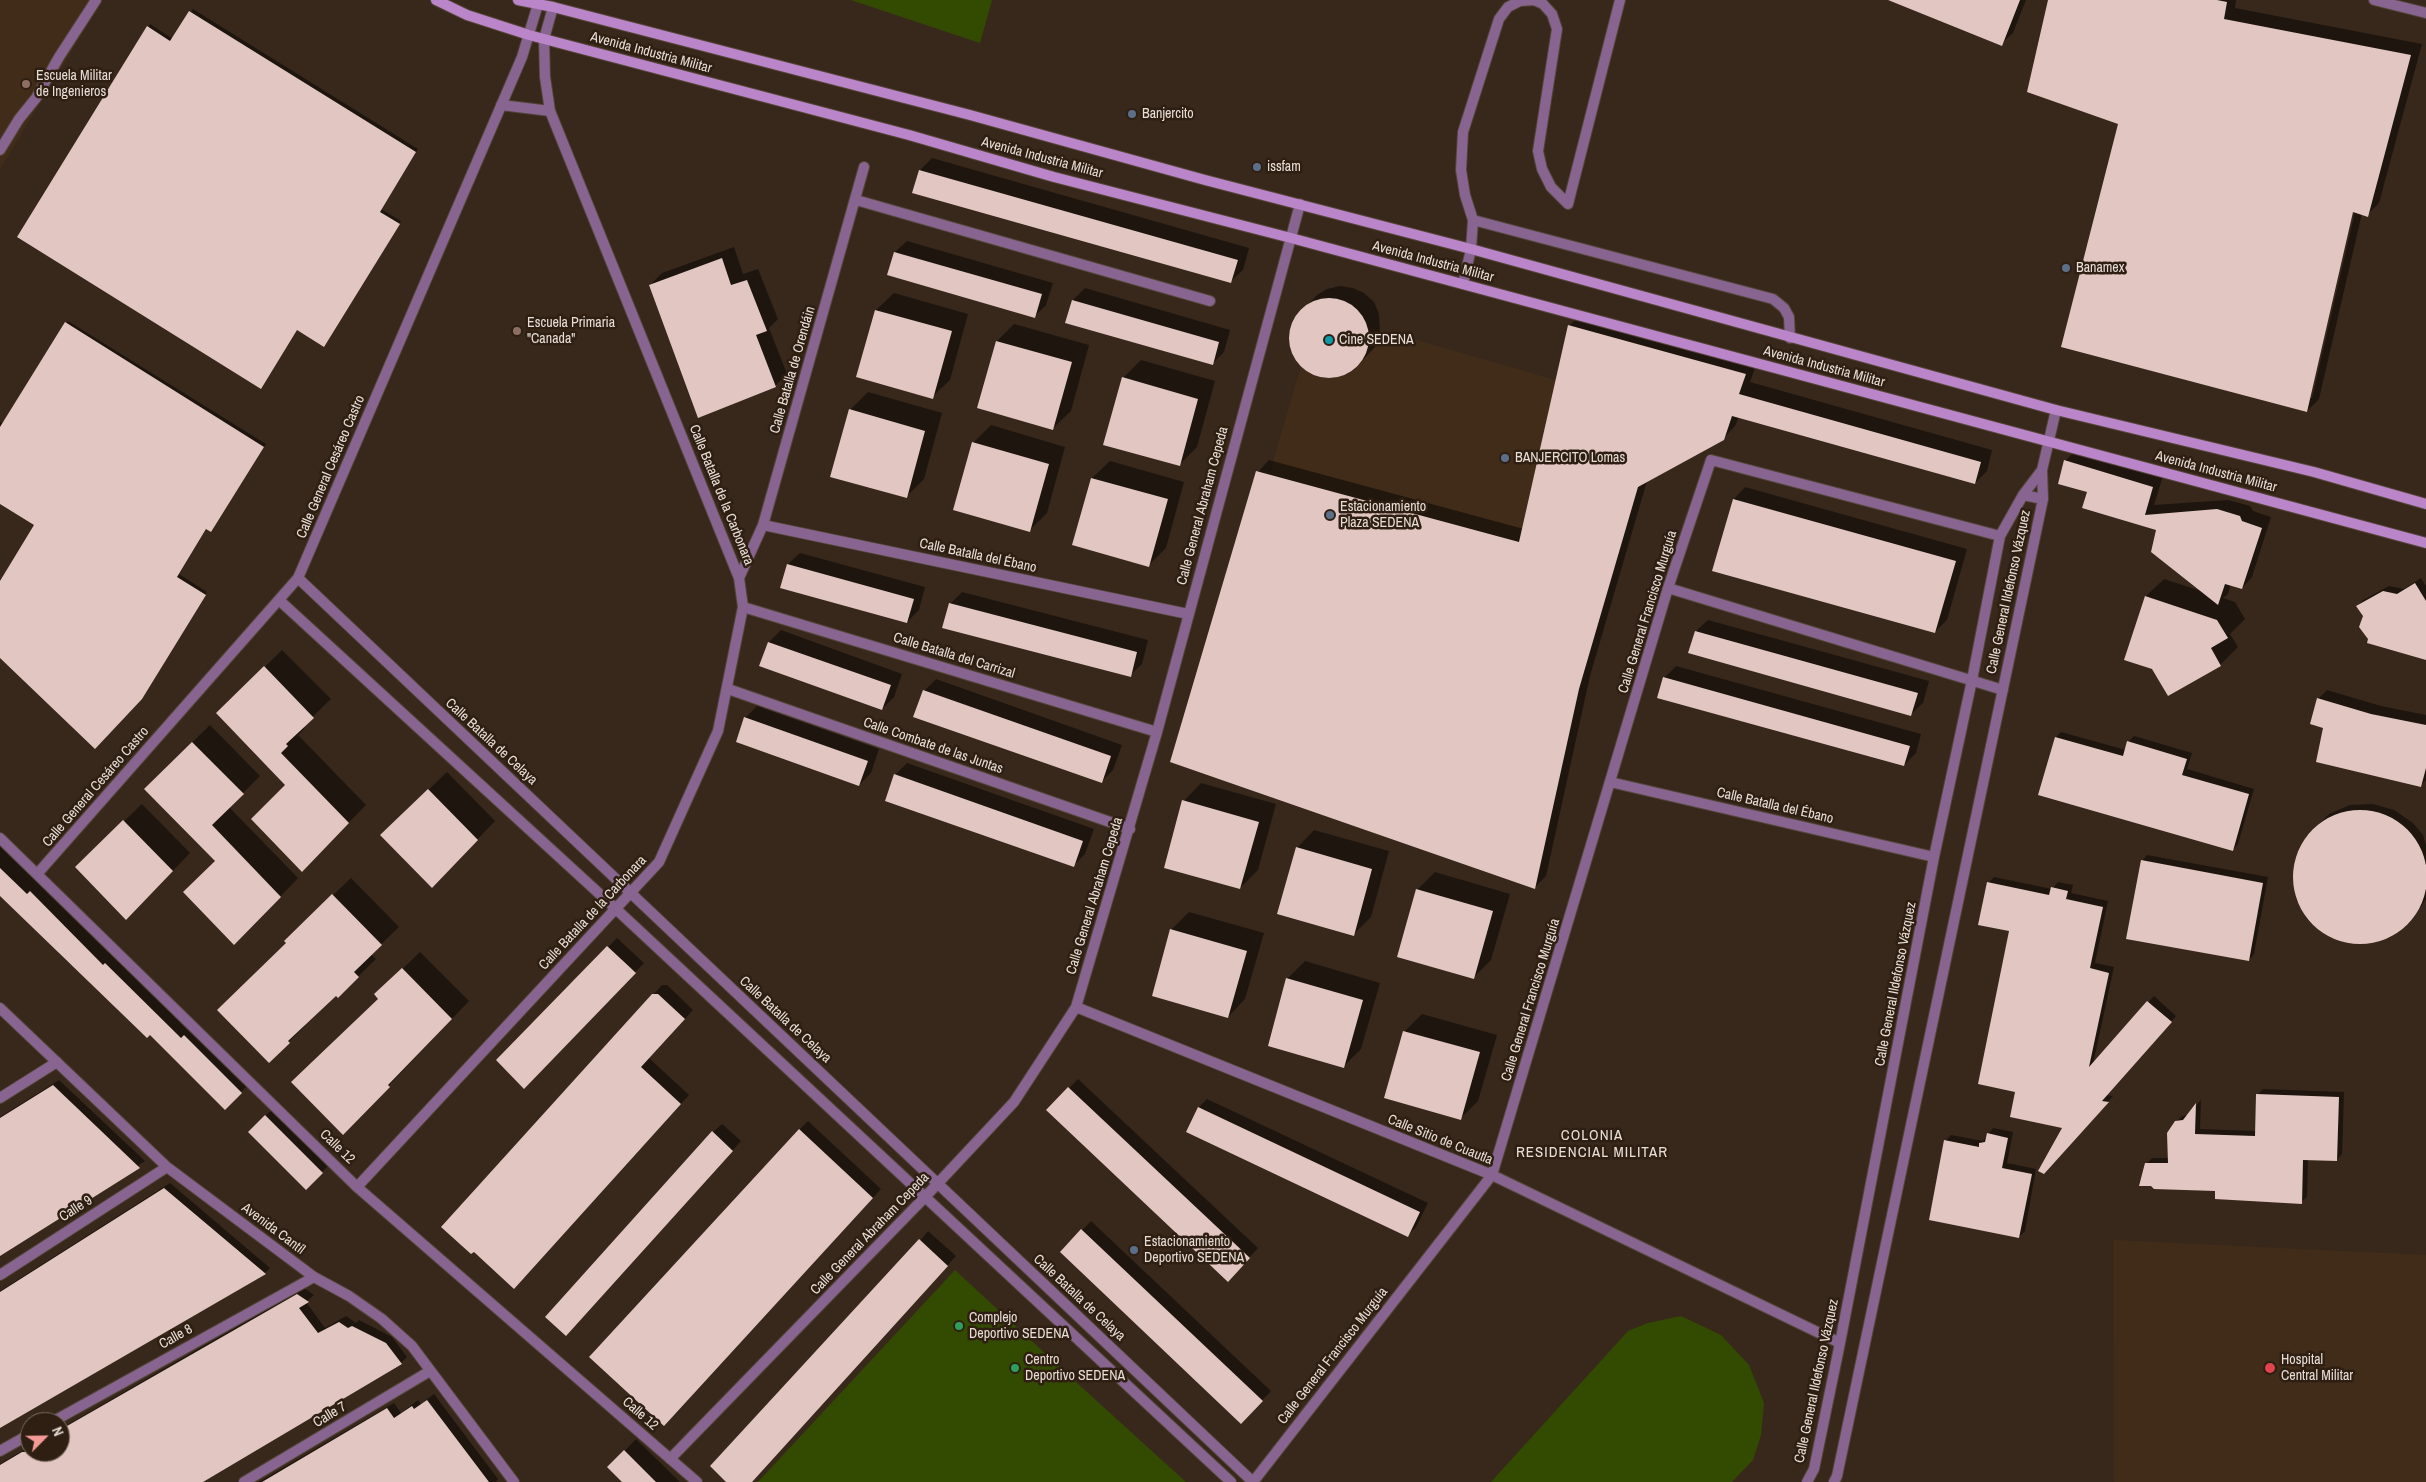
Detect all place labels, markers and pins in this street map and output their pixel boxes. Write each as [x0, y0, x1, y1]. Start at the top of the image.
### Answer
place label: Escuela Militar de Ingenieros [36, 68, 112, 100]
marker: Escuela Militar de Ingenieros [20, 78, 32, 90]
place label: Banjercito [1142, 106, 1194, 122]
marker: Banjercito [1126, 108, 1138, 120]
place label: issfam [1267, 159, 1301, 175]
marker: issfam [1251, 161, 1263, 173]
place label: Banamex [2076, 260, 2124, 276]
marker: Banamex [2060, 262, 2072, 274]
place label: Escuela Primaria "Canada" [527, 315, 615, 348]
marker: Escuela Primaria "Canada" [511, 325, 523, 337]
place label: Cine SEDENA [1339, 332, 1414, 348]
marker: Cine SEDENA [1323, 334, 1335, 346]
place label: BANJERCITO Lomas [1515, 450, 1625, 466]
marker: BANJERCITO Lomas [1499, 452, 1511, 464]
place label: Estacionamiento Plaza SEDENA [1340, 499, 1426, 532]
marker: Estacionamiento Plaza SEDENA [1324, 509, 1336, 521]
place label: Estacionamiento Deportivo SEDENA [1144, 1234, 1244, 1266]
marker: Estacionamiento Deportivo SEDENA [1128, 1244, 1140, 1256]
place label: Complejo Deportivo SEDENA [969, 1310, 1069, 1342]
marker: Complejo Deportivo SEDENA [953, 1320, 965, 1332]
place label: Centro Deportivo SEDENA [1025, 1352, 1125, 1384]
place label: Hospital Central Militar [2281, 1352, 2353, 1384]
marker: Hospital Central Militar [2263, 1361, 2277, 1375]
marker: Centro Deportivo SEDENA [1009, 1362, 1021, 1374]

